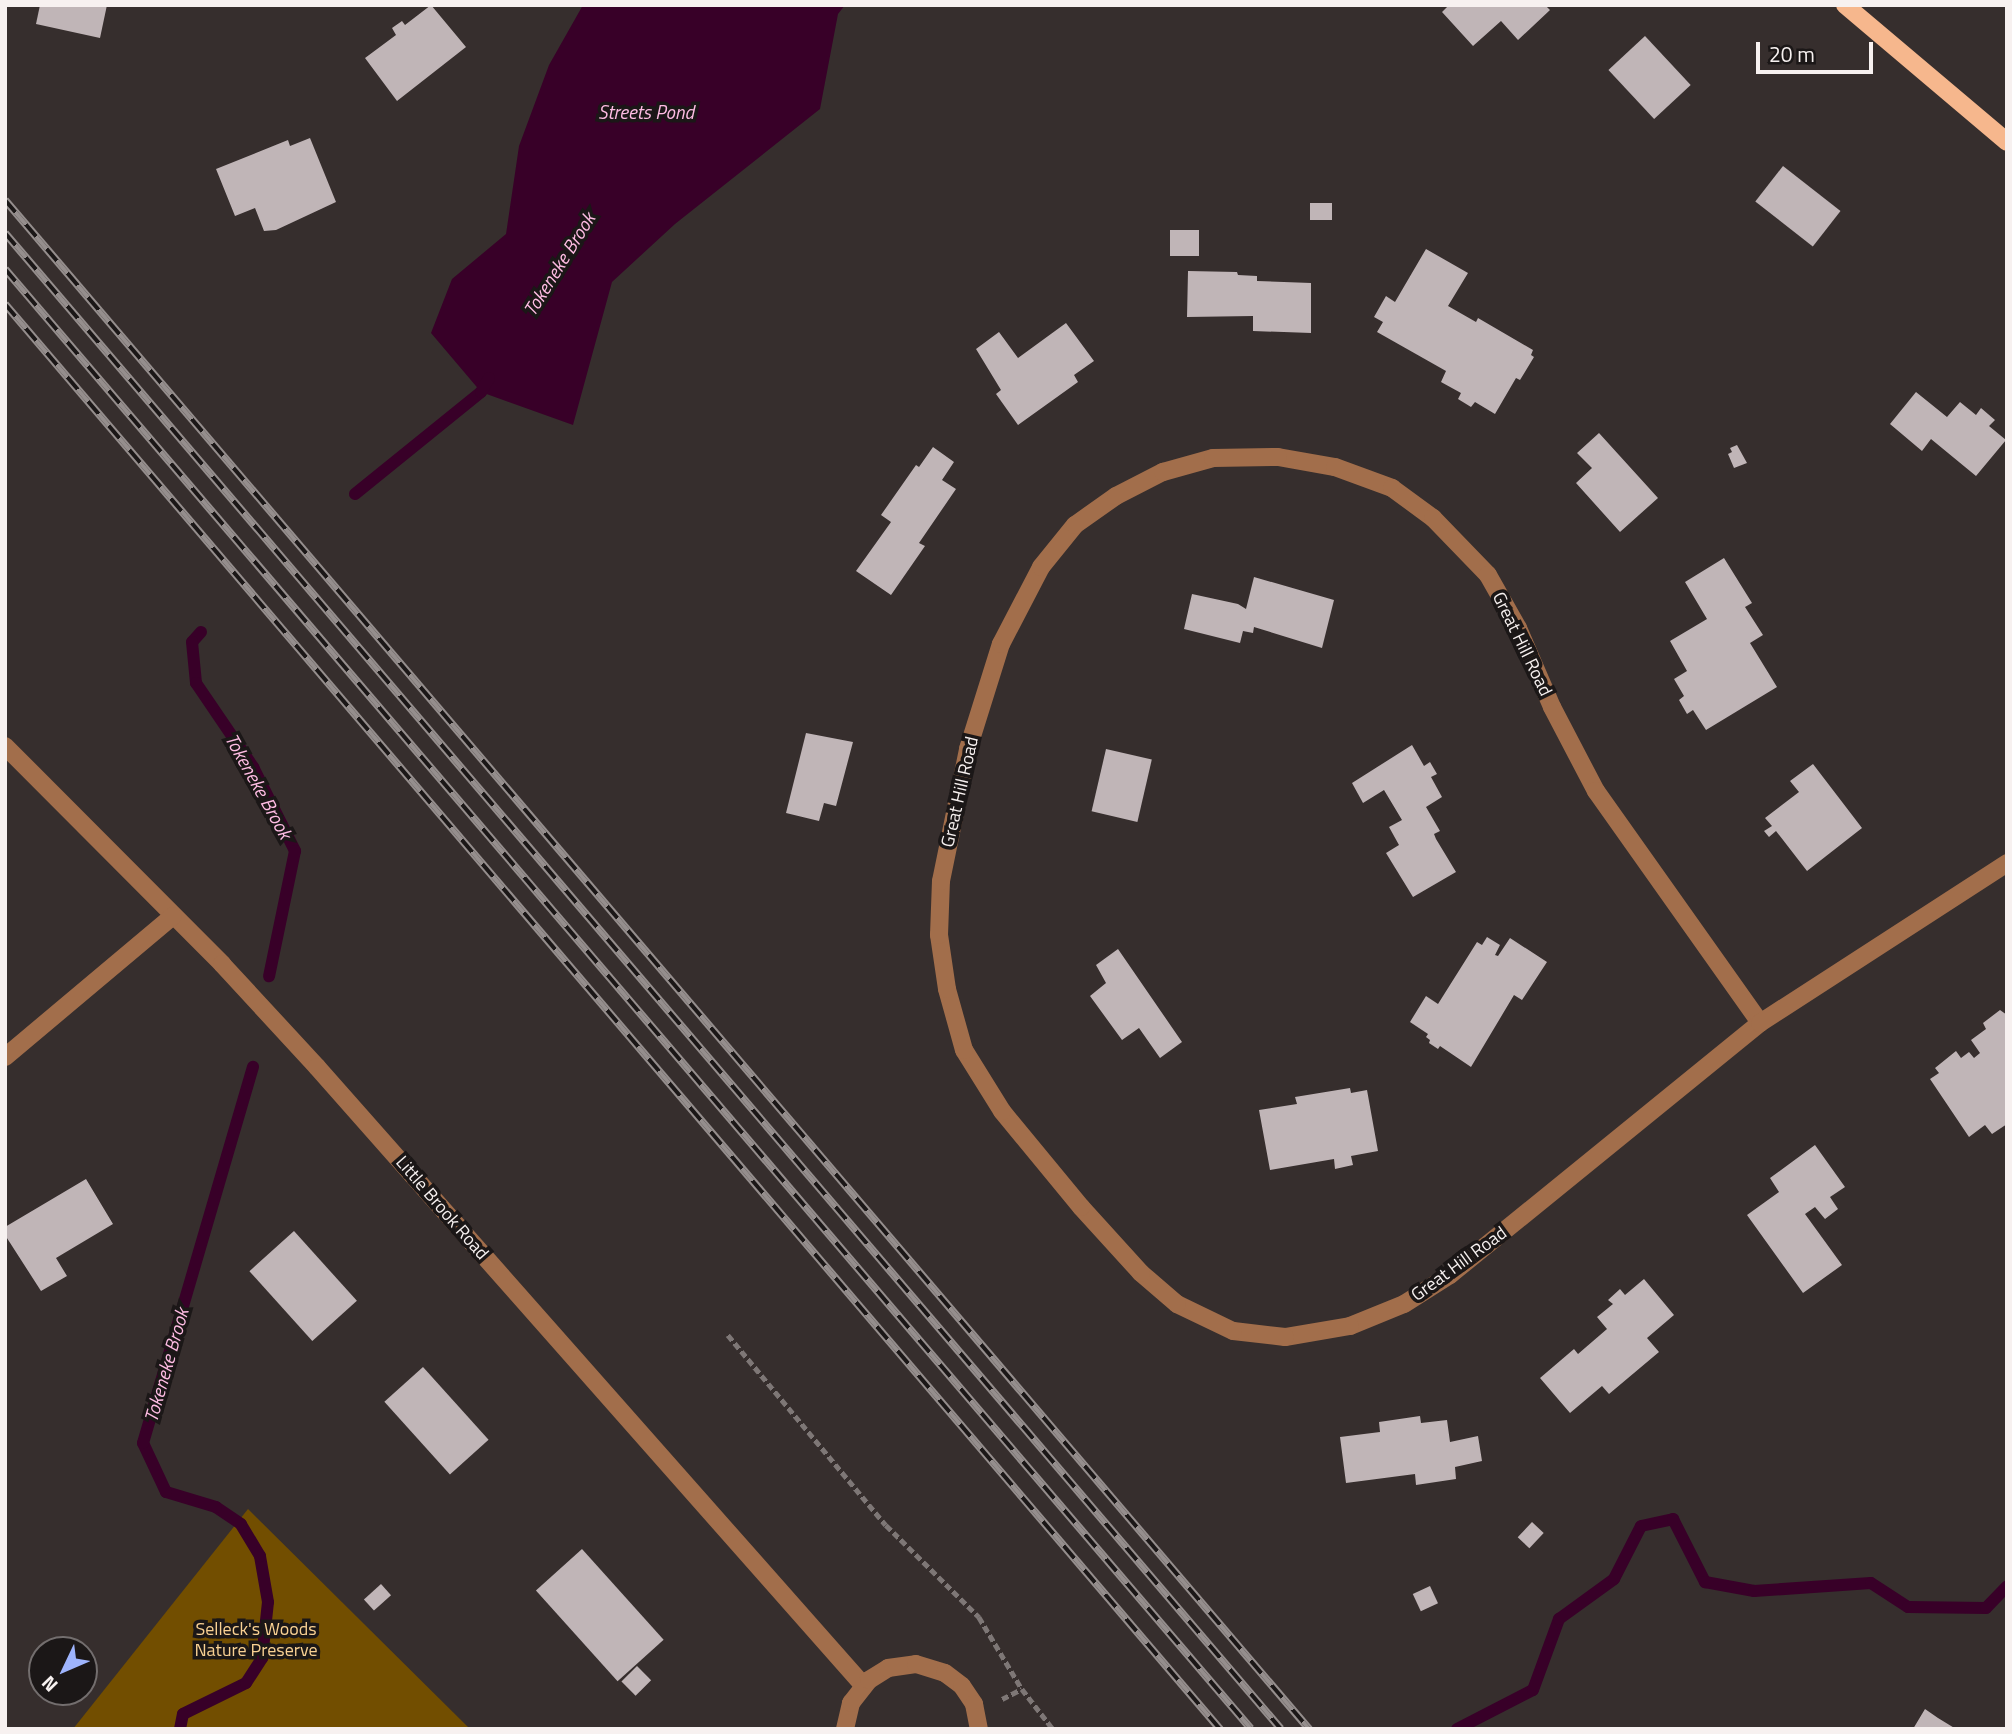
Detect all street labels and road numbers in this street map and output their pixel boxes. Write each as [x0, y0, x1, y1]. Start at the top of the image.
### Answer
street label: Great Hill Road [1488, 589, 1556, 699]
street label: Great Hill Road [937, 735, 983, 849]
street label: Little Brook Road [391, 1152, 493, 1264]
street label: Great Hill Road [1407, 1222, 1511, 1306]

